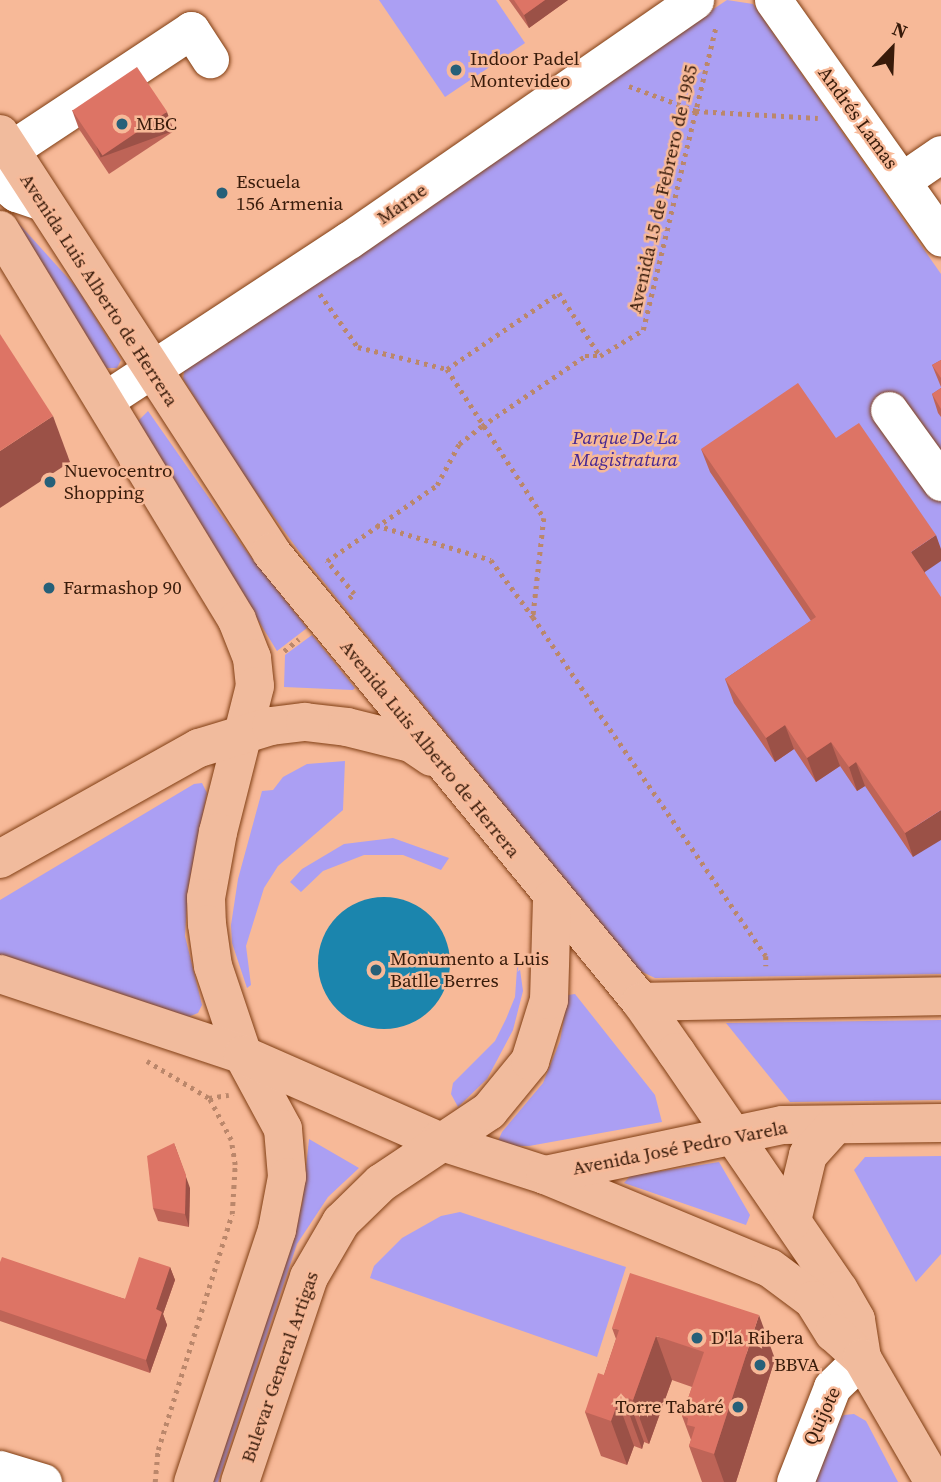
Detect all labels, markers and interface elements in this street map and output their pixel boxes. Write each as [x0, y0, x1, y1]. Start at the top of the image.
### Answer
north arrow [857, 14, 927, 84]
text: N [889, 15, 912, 44]
place label: Indoor Padel Montevideo [470, 48, 579, 92]
marker: Indoor Padel Montevideo [448, 62, 464, 78]
street label: Andrés Lamas [813, 62, 903, 174]
street label: Avenida 15 de Febrero de 1985 [623, 63, 703, 315]
place label: MBC [136, 113, 177, 135]
marker: MBC [114, 116, 130, 132]
street label: Avenida Luis Alberto de Herrera [15, 169, 183, 411]
place label: Escuela 156 Armenia [236, 171, 343, 215]
street label: Marne [373, 179, 431, 229]
marker: Escuela 156 Armenia [214, 185, 230, 201]
park label: Parque De La Magistratura [572, 427, 678, 471]
place label: Nuevocentro Shopping [64, 460, 172, 504]
marker: Nuevocentro Shopping [42, 474, 58, 490]
place label: Farmashop 90 [63, 577, 182, 599]
marker: Farmashop 90 [41, 580, 57, 596]
street label: Avenida Luis Alberto de Herrera [335, 636, 525, 862]
place label: Monumento a Luis Batlle Berres [390, 948, 549, 992]
marker: Monumento a Luis Batlle Berres [368, 962, 384, 978]
street label: Avenida José Pedro Varela [570, 1116, 790, 1180]
street label: Bulevar General Artigas [237, 1268, 323, 1466]
place label: D'la Ribera [711, 1327, 804, 1349]
marker: D'la Ribera [689, 1330, 705, 1346]
place label: BBVA [774, 1354, 820, 1376]
marker: BBVA [752, 1357, 768, 1373]
street label: Quijote [799, 1383, 845, 1449]
place label: Torre Tabaré [615, 1396, 724, 1418]
marker: Torre Tabaré [730, 1399, 746, 1415]

